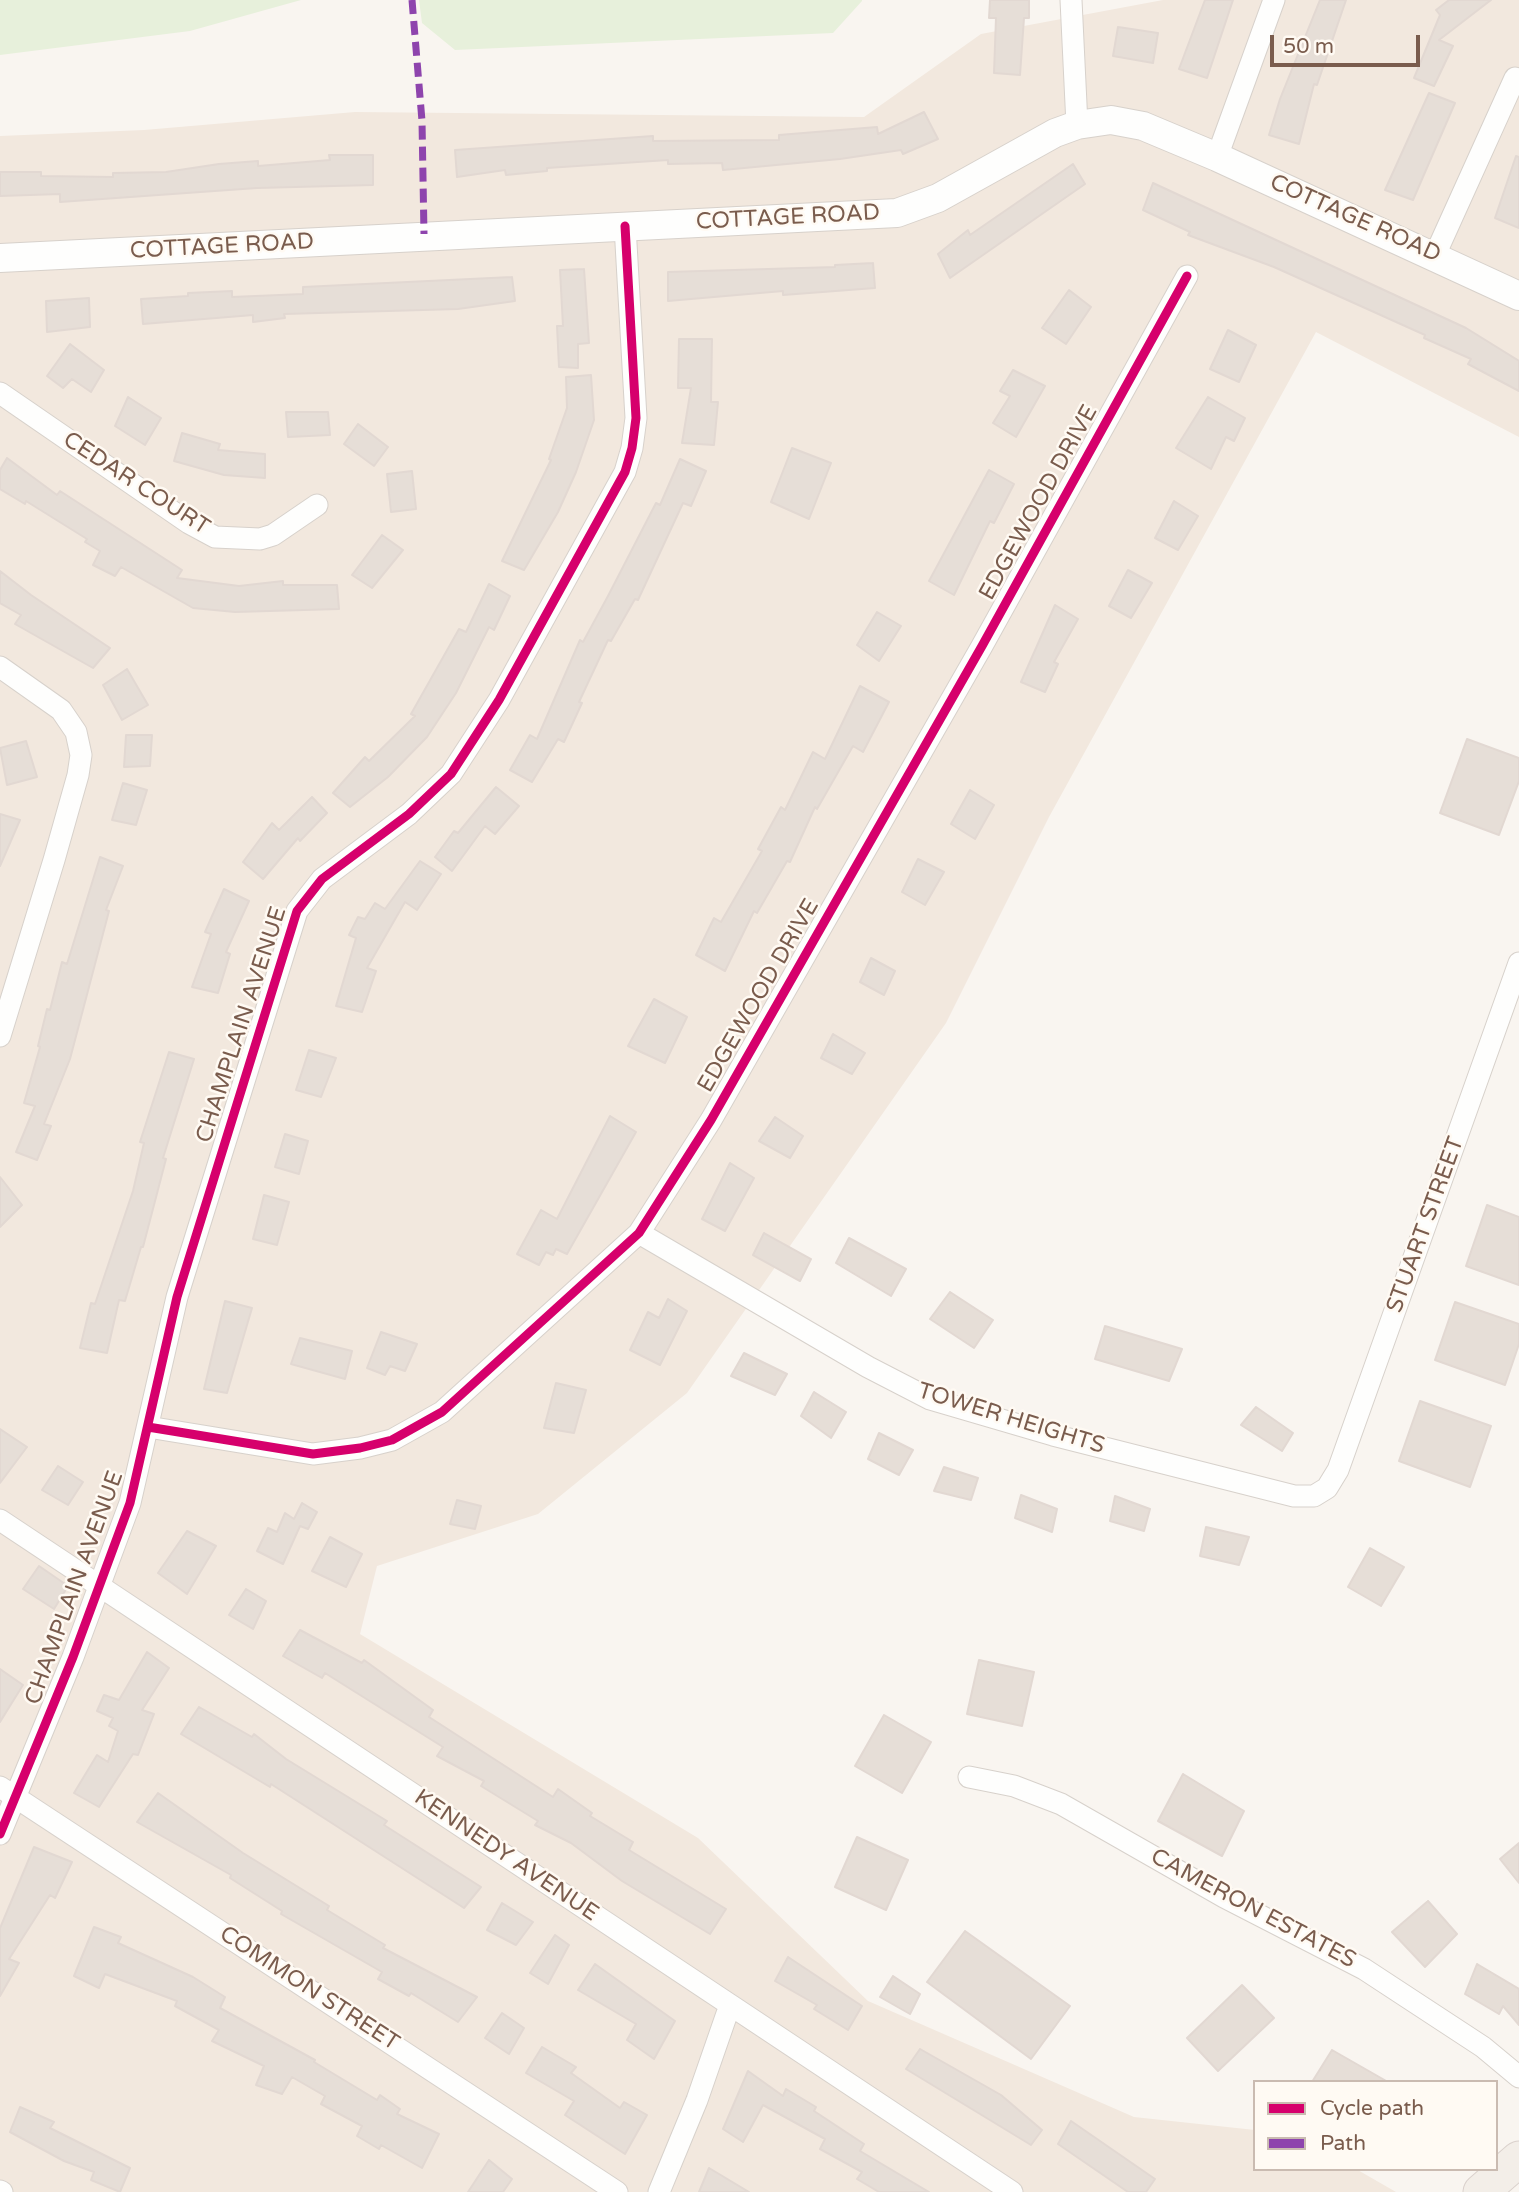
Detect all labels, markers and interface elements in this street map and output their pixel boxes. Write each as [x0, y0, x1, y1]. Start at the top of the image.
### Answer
scale bar [1274, 21, 1424, 65]
text: 50 m [1283, 34, 1334, 59]
street label: COTTAGE ROAD [1265, 169, 1445, 269]
street label: COTTAGE ROAD [695, 199, 881, 237]
street label: COTTAGE ROAD [129, 228, 315, 266]
street label: EDGEWOOD DRIVE [974, 401, 1104, 605]
street label: CEDAR COURT [58, 426, 214, 542]
street label: EDGEWOOD DRIVE [692, 894, 826, 1098]
street label: CHAMPLAIN AVENUE [191, 904, 293, 1146]
street label: STUART STREET [1381, 1133, 1471, 1317]
street label: TOWER HEIGHTS [914, 1377, 1108, 1461]
street label: CHAMPLAIN AVENUE [20, 1467, 130, 1709]
street label: KENNEDY AVENUE [409, 1784, 603, 1928]
street label: CAMERON ESTATES [1146, 1843, 1360, 1975]
street label: COMMON STREET [214, 1921, 404, 2057]
legend [1253, 2080, 1498, 2171]
text: Cycle path [1320, 2096, 1424, 2121]
text: Path [1320, 2131, 1366, 2156]

